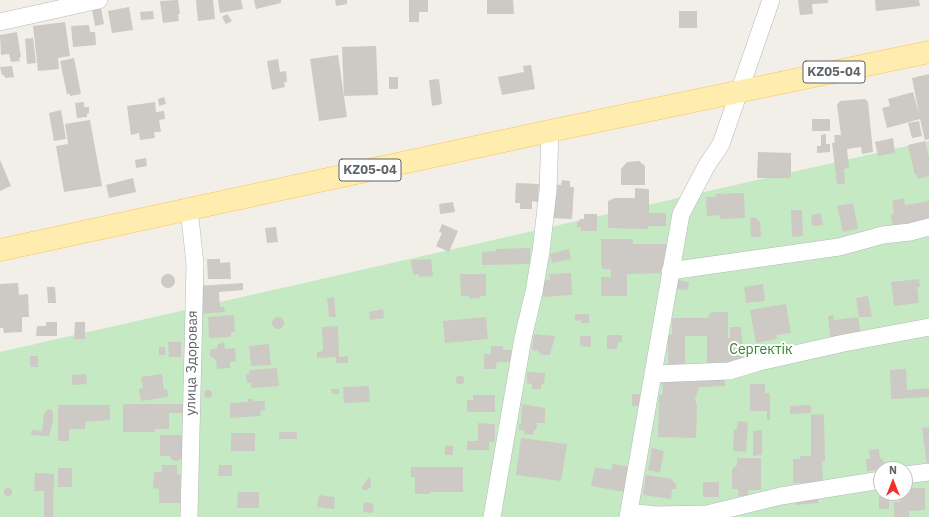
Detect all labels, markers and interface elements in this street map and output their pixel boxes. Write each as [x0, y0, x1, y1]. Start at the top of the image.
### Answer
road number: KZ05-04 [803, 61, 865, 83]
road number: KZ05-04 [339, 159, 401, 181]
street label: улица Здоровая [183, 310, 201, 416]
park label: Сергектік [729, 342, 793, 358]
north arrow [873, 461, 913, 501]
text: N [889, 463, 897, 477]

